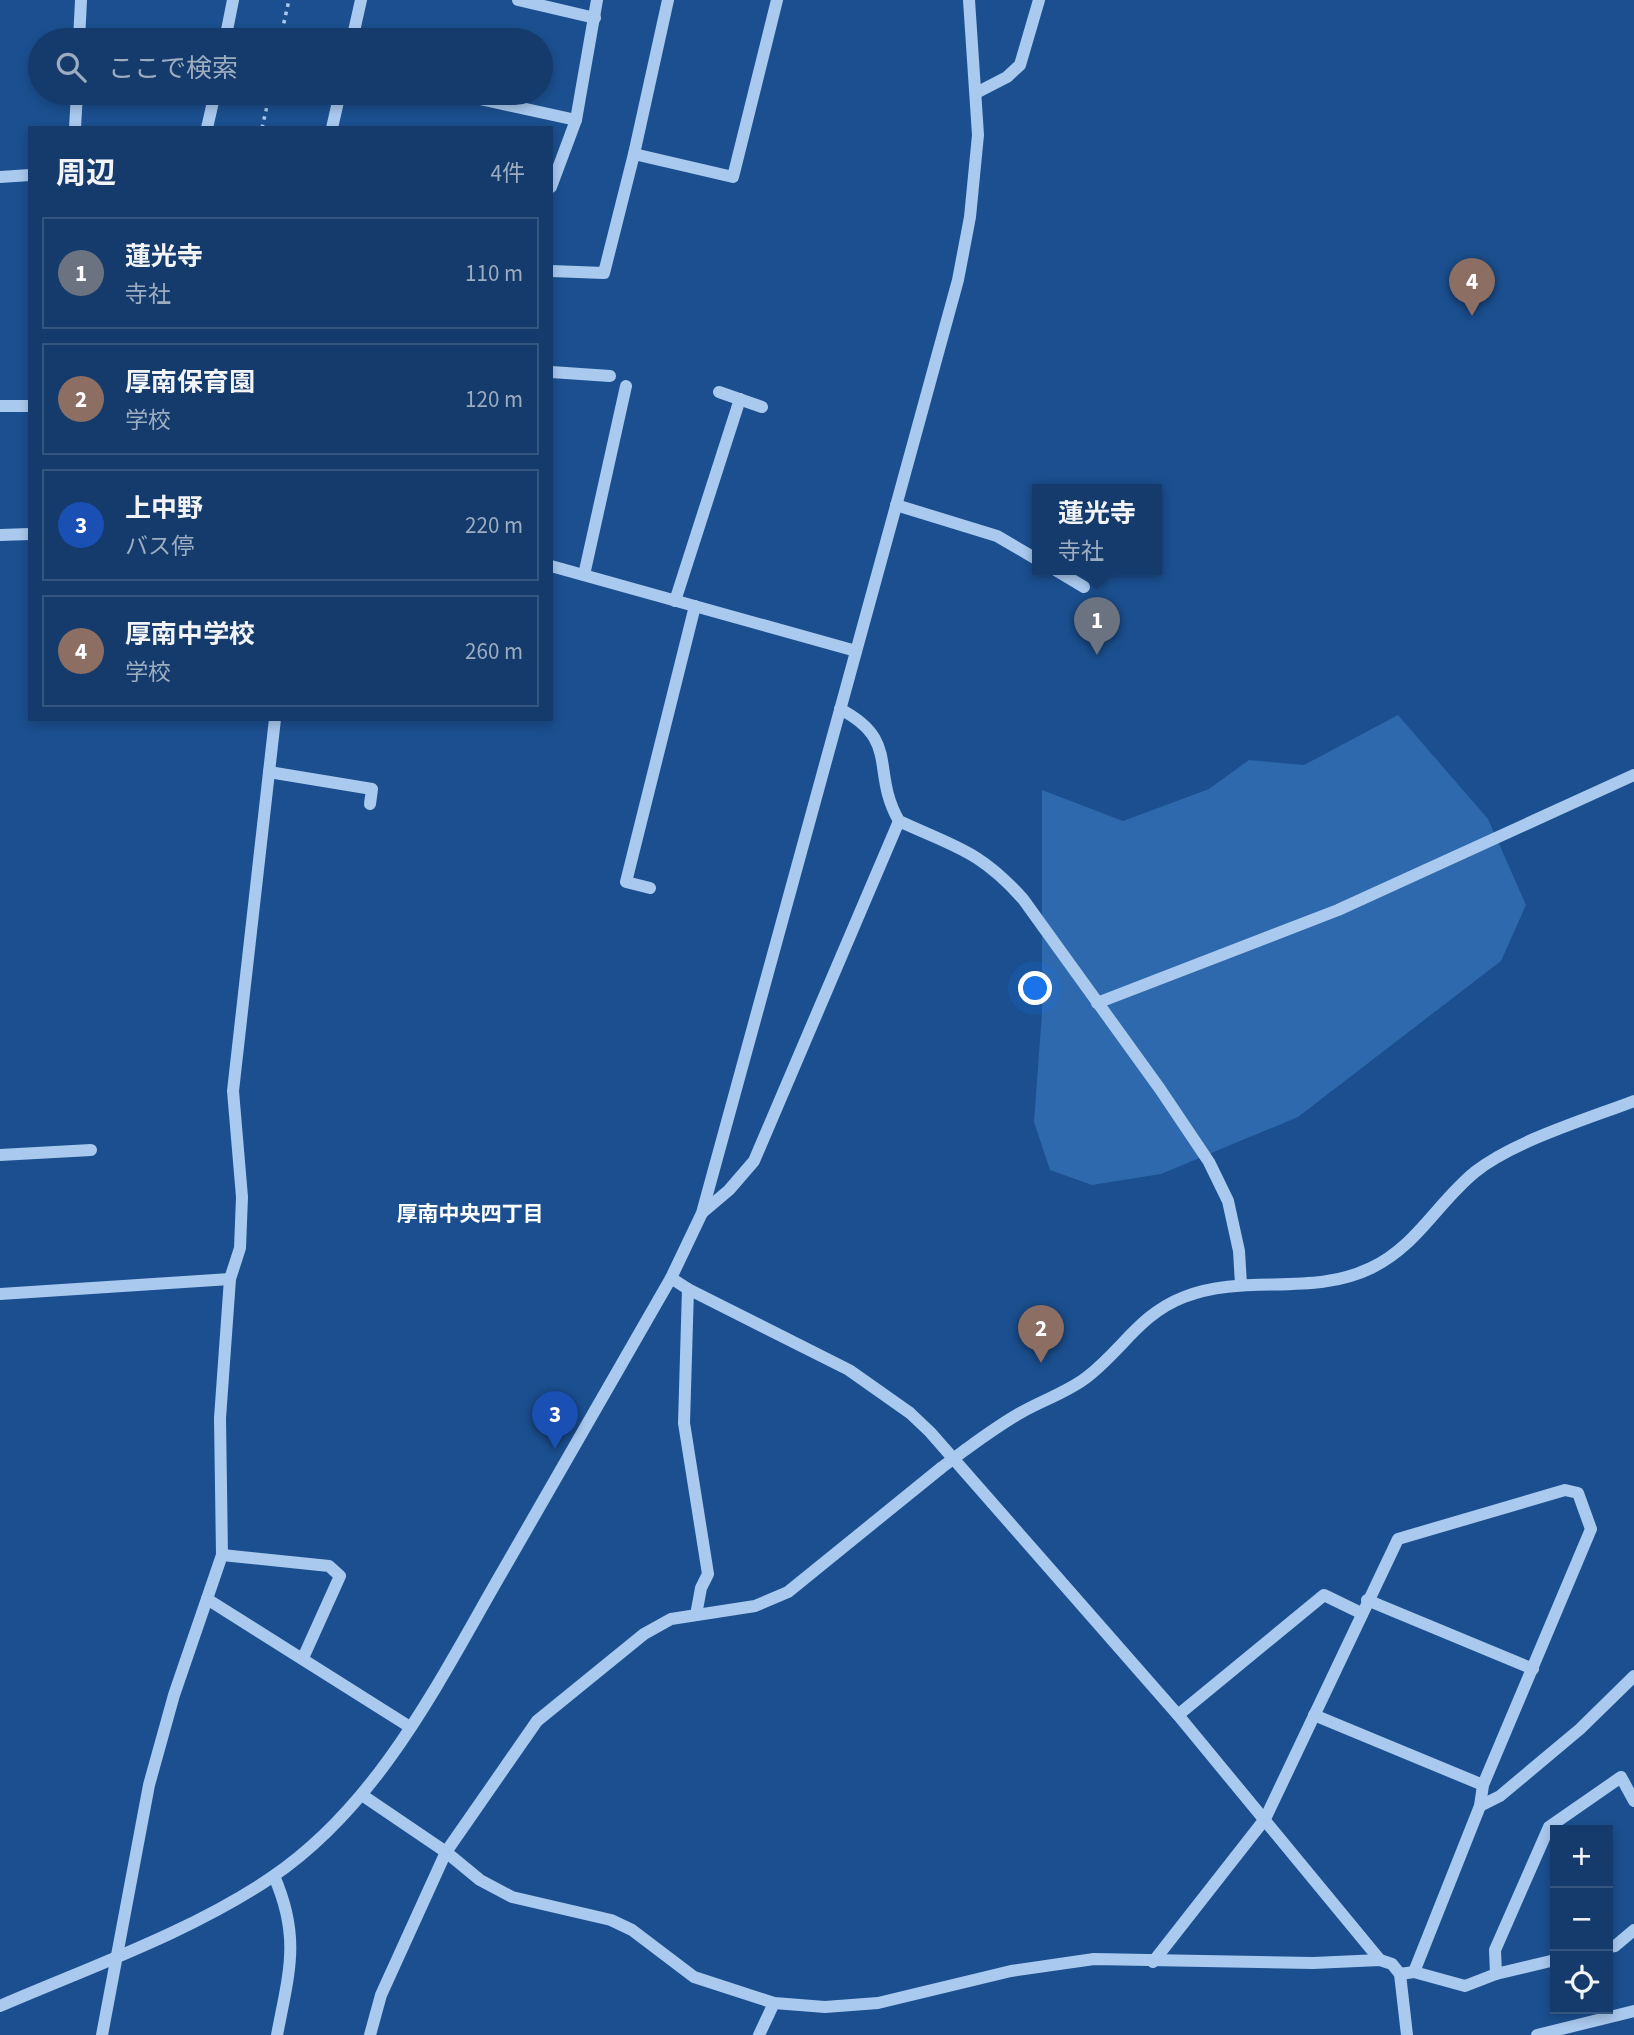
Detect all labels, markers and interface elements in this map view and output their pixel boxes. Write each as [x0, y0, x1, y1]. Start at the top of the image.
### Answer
search box [28, 28, 553, 105]
icon: search [52, 48, 90, 86]
text: ここで検索 [108, 50, 238, 87]
text: 周辺 [56, 152, 116, 195]
text: 4件 [491, 157, 525, 190]
text: 蓮光寺 [125, 238, 203, 275]
text: 1 [75, 257, 87, 290]
text: 110 m [465, 257, 523, 290]
pin: 4 [1449, 258, 1495, 316]
text: 寺社 [125, 278, 171, 311]
text: 厚南保育園 [125, 364, 255, 401]
text: 2 [75, 383, 87, 416]
text: 120 m [465, 383, 523, 416]
text: 学校 [125, 404, 171, 437]
popup [1032, 484, 1162, 575]
text: 上中野 [125, 490, 203, 527]
text: 蓮光寺 [1058, 495, 1136, 532]
text: 3 [75, 509, 87, 542]
text: 220 m [465, 509, 523, 542]
text: バス停 [125, 530, 194, 563]
text: 寺社 [1058, 535, 1104, 568]
pin: 1 [1074, 597, 1120, 655]
text: 厚南中学校 [125, 616, 255, 653]
text: 4 [75, 635, 87, 668]
text: 260 m [465, 635, 523, 668]
text: 学校 [125, 656, 171, 689]
your location [1018, 971, 1052, 1005]
district label: 厚南中央四丁目 [397, 1199, 544, 1229]
pin: 2 [1018, 1305, 1064, 1363]
pin: 3 [532, 1391, 578, 1449]
map controls [1550, 1825, 1613, 2014]
button: + [1550, 1825, 1613, 1888]
button: − [1550, 1888, 1613, 1951]
button: locate [1550, 1951, 1613, 2014]

